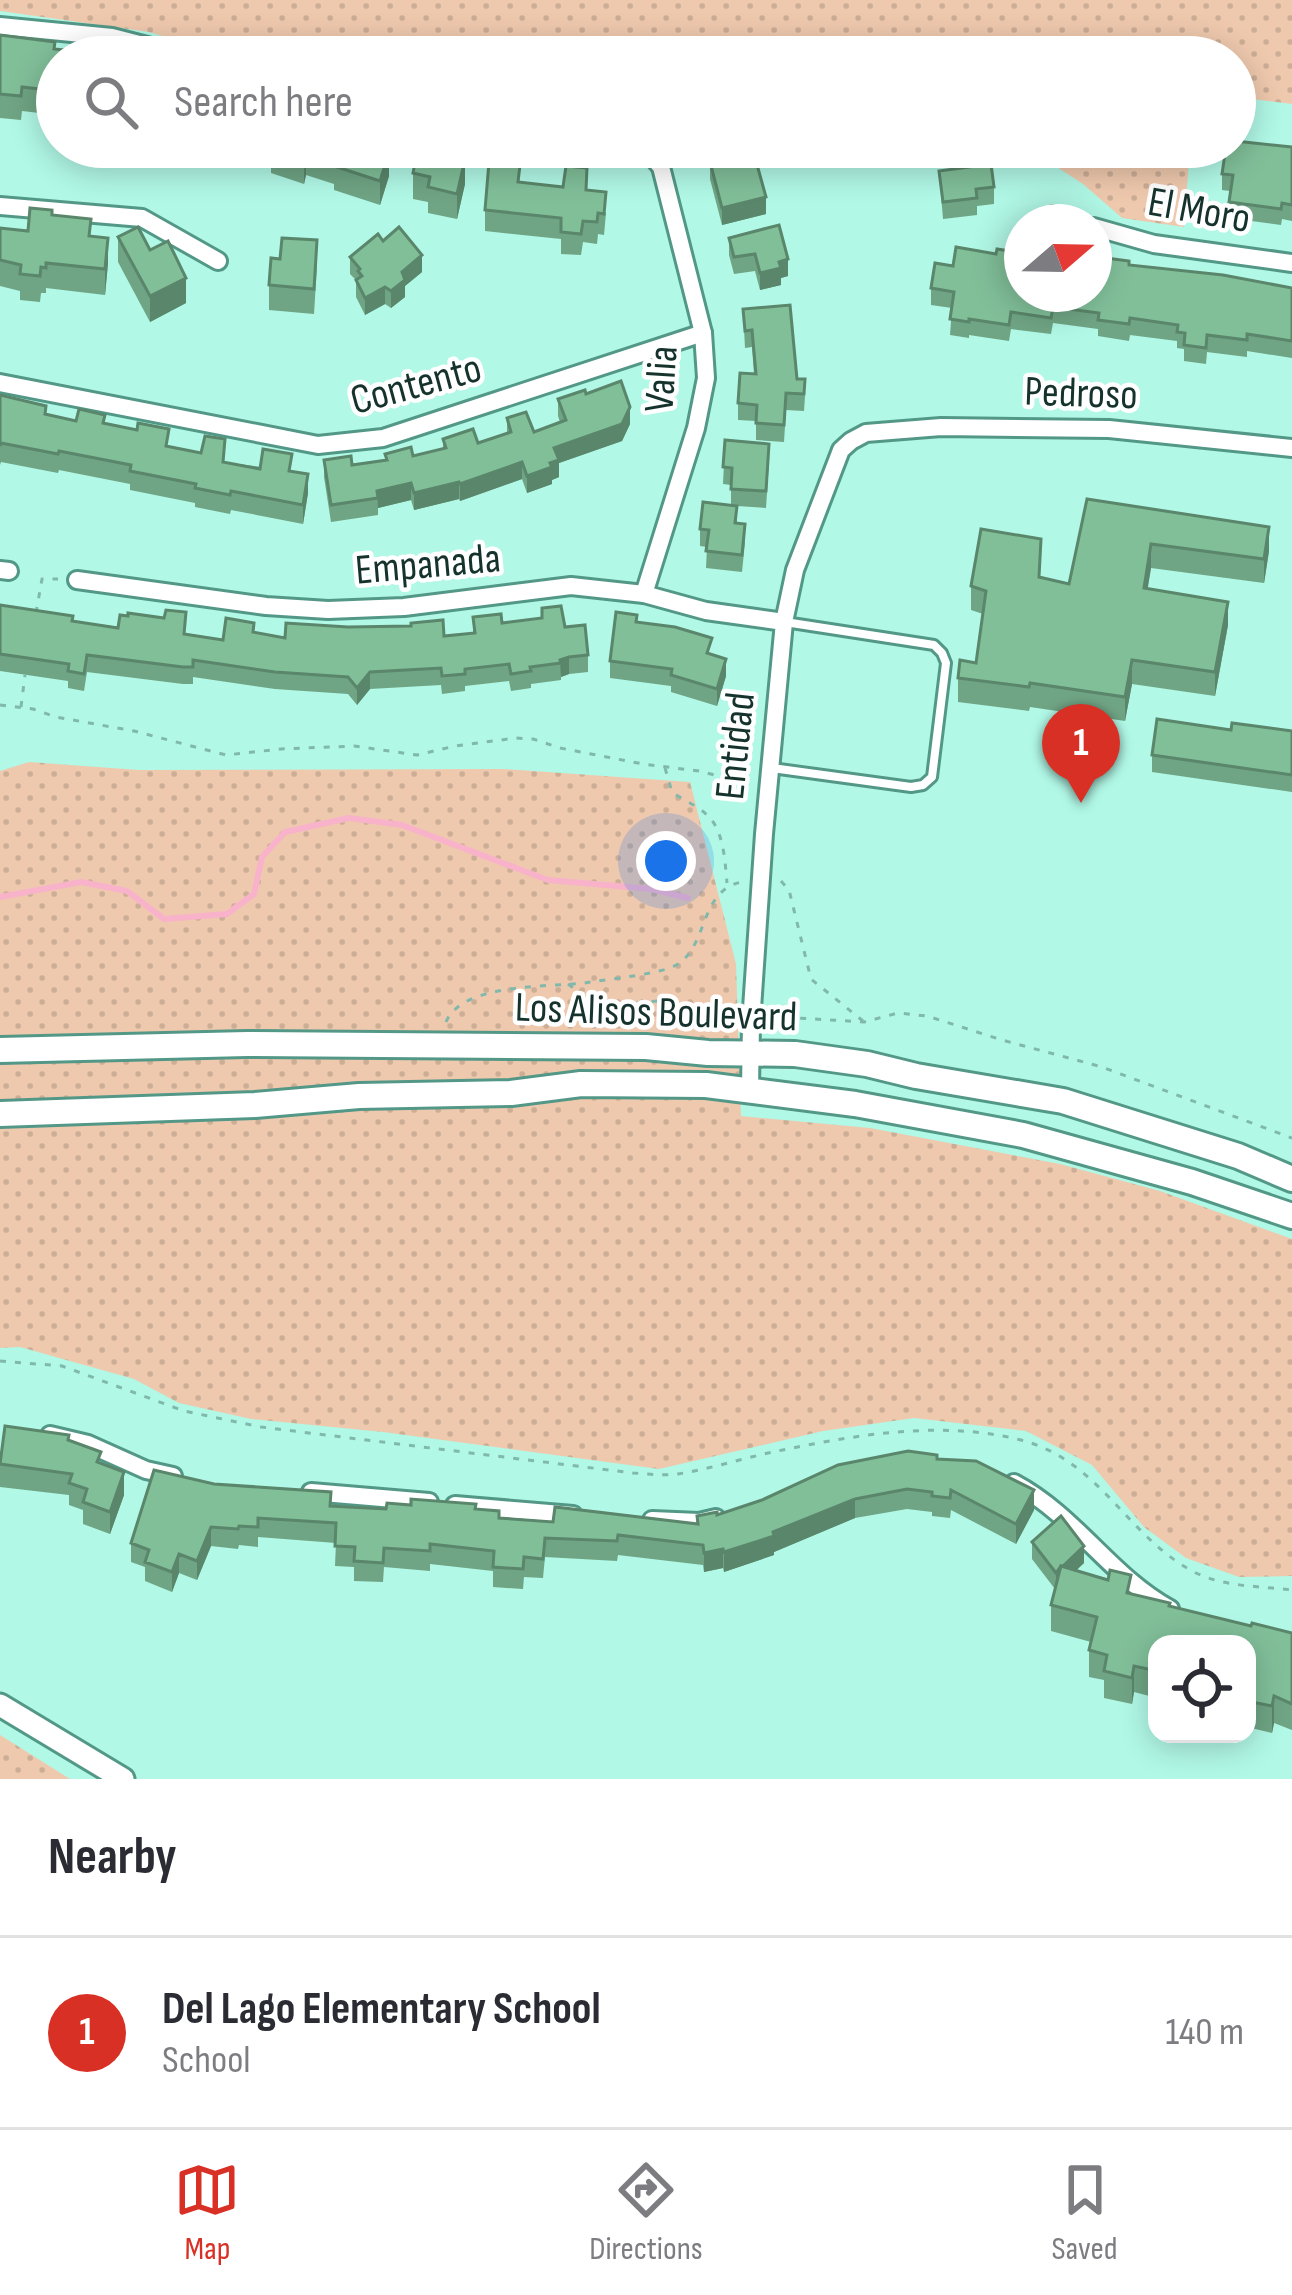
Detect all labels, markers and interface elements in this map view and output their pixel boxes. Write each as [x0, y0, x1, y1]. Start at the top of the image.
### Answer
search box [36, 36, 1256, 168]
icon: search [78, 69, 144, 135]
text: Search here [174, 75, 353, 130]
street label: El Moro [1144, 177, 1254, 245]
north arrow [1004, 204, 1112, 312]
street label: Contento [345, 343, 487, 427]
street label: Valia [634, 344, 690, 414]
street label: Pedroso [1023, 367, 1139, 421]
street label: Empanada [353, 533, 503, 597]
street label: Entidad [705, 690, 767, 802]
pin: 1 [1042, 704, 1120, 803]
your location [636, 831, 696, 891]
street label: Los Alisos Boulevard [514, 983, 798, 1043]
map controls [1148, 1635, 1256, 1743]
button: locate [1148, 1635, 1256, 1743]
text: Nearby [48, 1827, 177, 1888]
text: Del Lago Elementary School [162, 1982, 601, 2037]
text: 1 [79, 2009, 95, 2056]
text: 140 m [1165, 2009, 1244, 2056]
text: School [162, 2037, 251, 2084]
tab: Map [174, 2157, 240, 2269]
tab: Directions [589, 2157, 703, 2269]
tab: Saved [1051, 2157, 1118, 2269]

